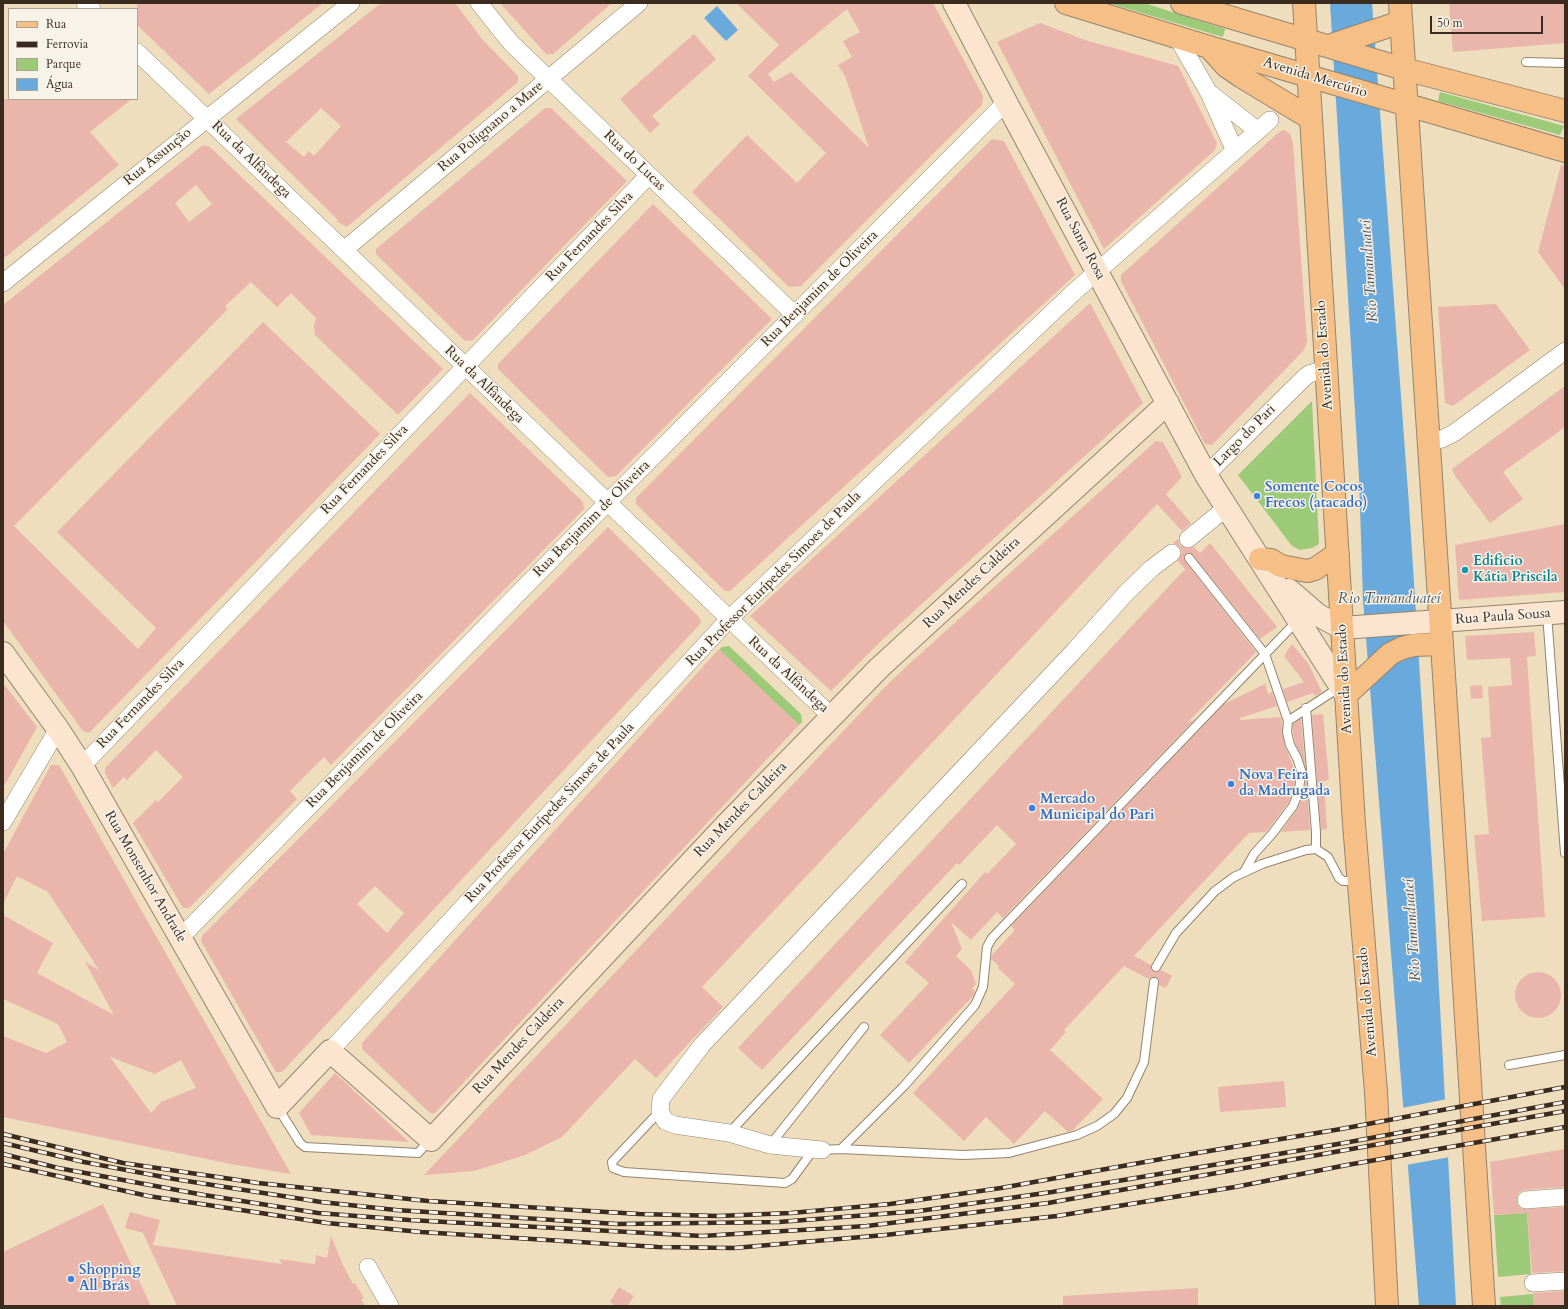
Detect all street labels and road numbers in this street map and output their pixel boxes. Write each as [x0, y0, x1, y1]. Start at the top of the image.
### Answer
street label: Avenida Mercúrio [1261, 54, 1369, 102]
street label: Rua Polignano a Mare [435, 78, 547, 176]
street label: Rua da Alfândega [208, 118, 294, 202]
street label: Rua Assunção [121, 125, 195, 189]
street label: Rua do Lucas [600, 127, 668, 195]
street label: Rua Fernandes Silva [543, 189, 637, 285]
street label: Rua Santa Rosa [1051, 195, 1109, 283]
street label: Rua Benjamim de Oliveira [758, 227, 882, 351]
street label: Avenida do Estado [1313, 299, 1337, 411]
street label: Rua da Alfândega [441, 343, 527, 427]
street label: Largo do Pari [1210, 401, 1280, 471]
street label: Rua Fernandes Silva [318, 422, 412, 518]
street label: Rua Benjamim de Oliveira [530, 457, 654, 581]
street label: Rua Professor Eurípedes Simoes de Paula [683, 488, 865, 670]
street label: Rua Mendes Caldeira [920, 534, 1024, 632]
street label: Rua Paula Sousa [1455, 605, 1551, 629]
street label: Avenida do Estado [1334, 624, 1356, 734]
street label: Rua da Alfândega [744, 633, 832, 717]
street label: Rua Fernandes Silva [94, 656, 188, 752]
street label: Rua Benjamim de Oliveira [303, 688, 427, 812]
street label: Rua Professor Eurípedes Simoes de Paula [462, 719, 638, 907]
street label: Rua Mendes Caldeira [691, 759, 791, 861]
street label: Rua Monsenhor Andrade [100, 808, 190, 946]
street label: Avenida do Estado [1355, 946, 1381, 1058]
street label: Rua Mendes Caldeira [470, 994, 568, 1098]

